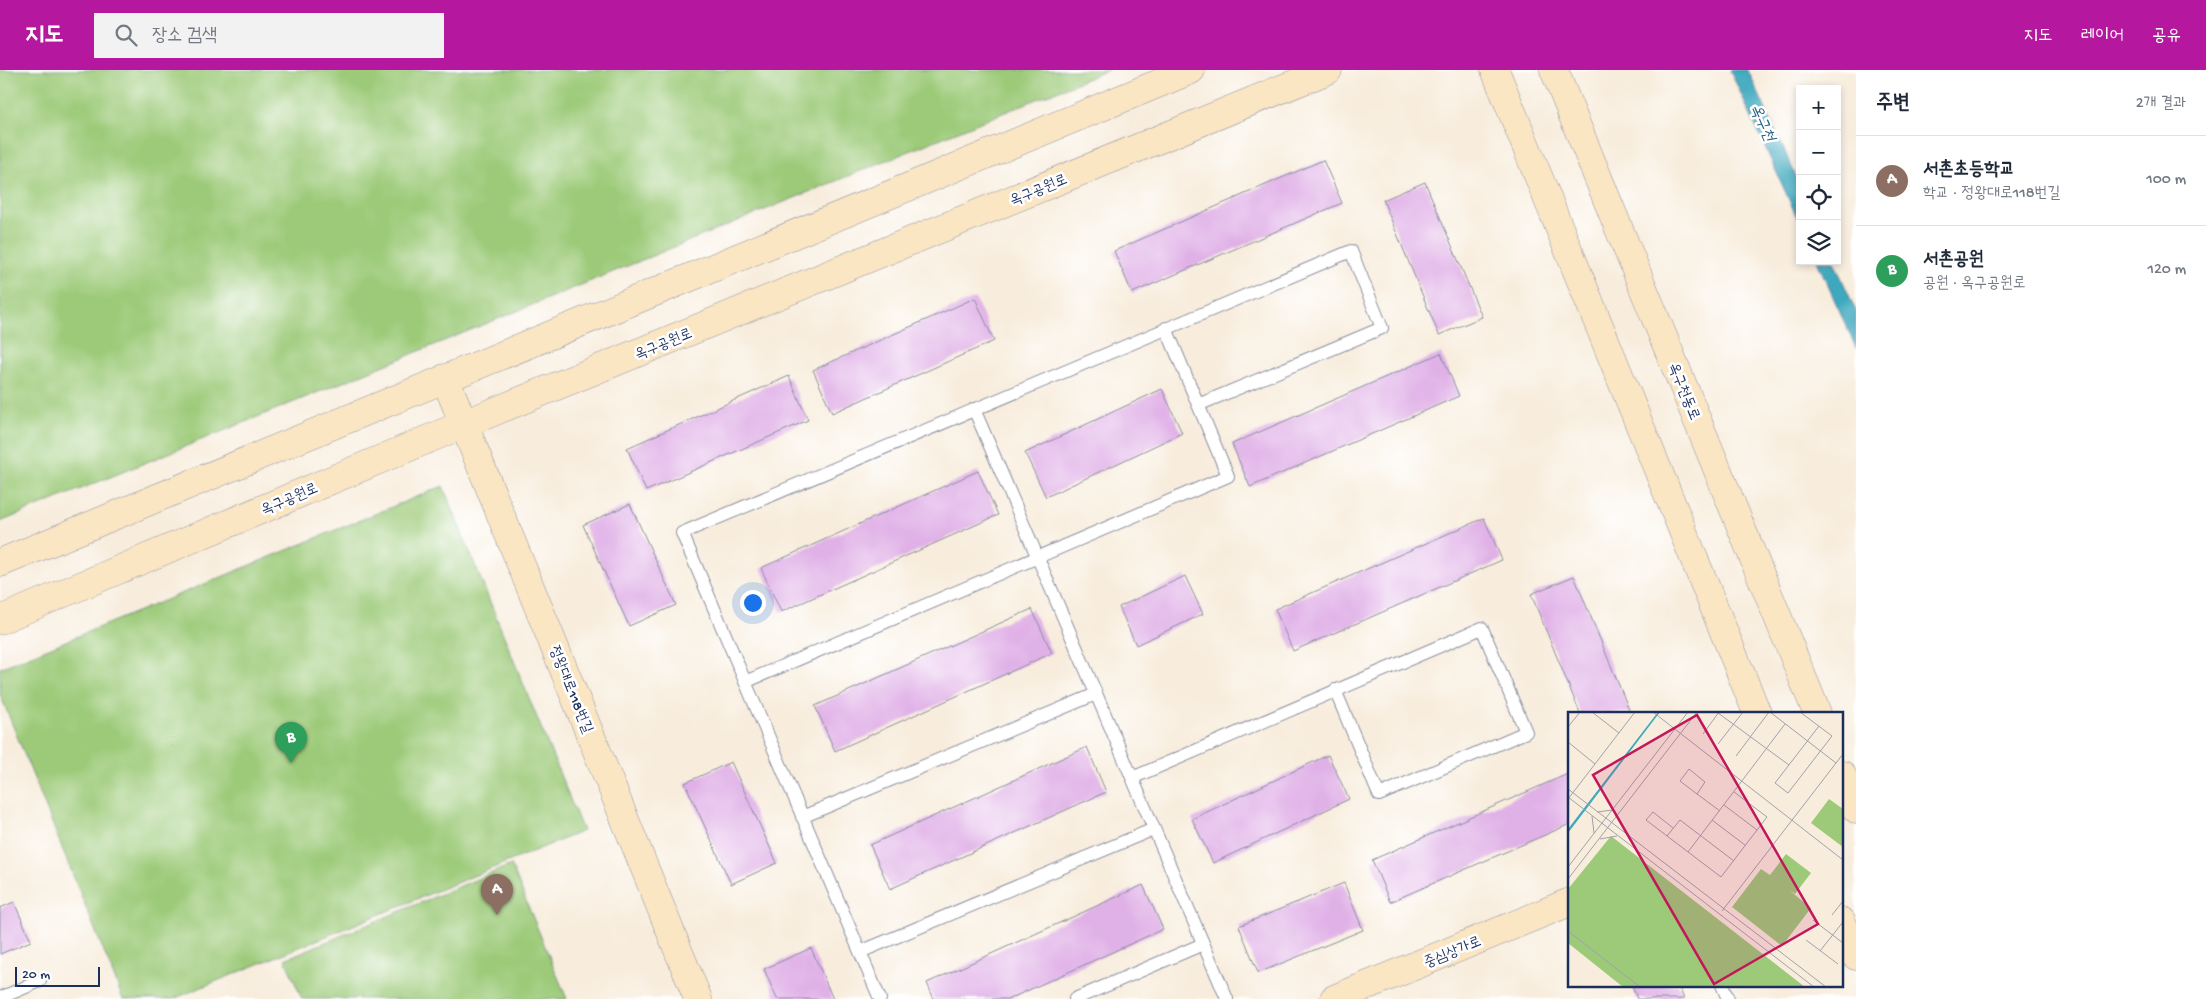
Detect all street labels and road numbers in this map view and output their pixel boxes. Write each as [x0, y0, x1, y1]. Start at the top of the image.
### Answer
street label: 옥구공원로 [1007, 171, 1070, 211]
street label: 옥구공원로 [632, 325, 695, 365]
street label: 옥구천동로 [1663, 360, 1703, 423]
street label: 옥구공원로 [258, 480, 321, 520]
street label: 정왕대로118번길 [544, 643, 596, 736]
street label: 중심상가로 [1421, 933, 1484, 973]

